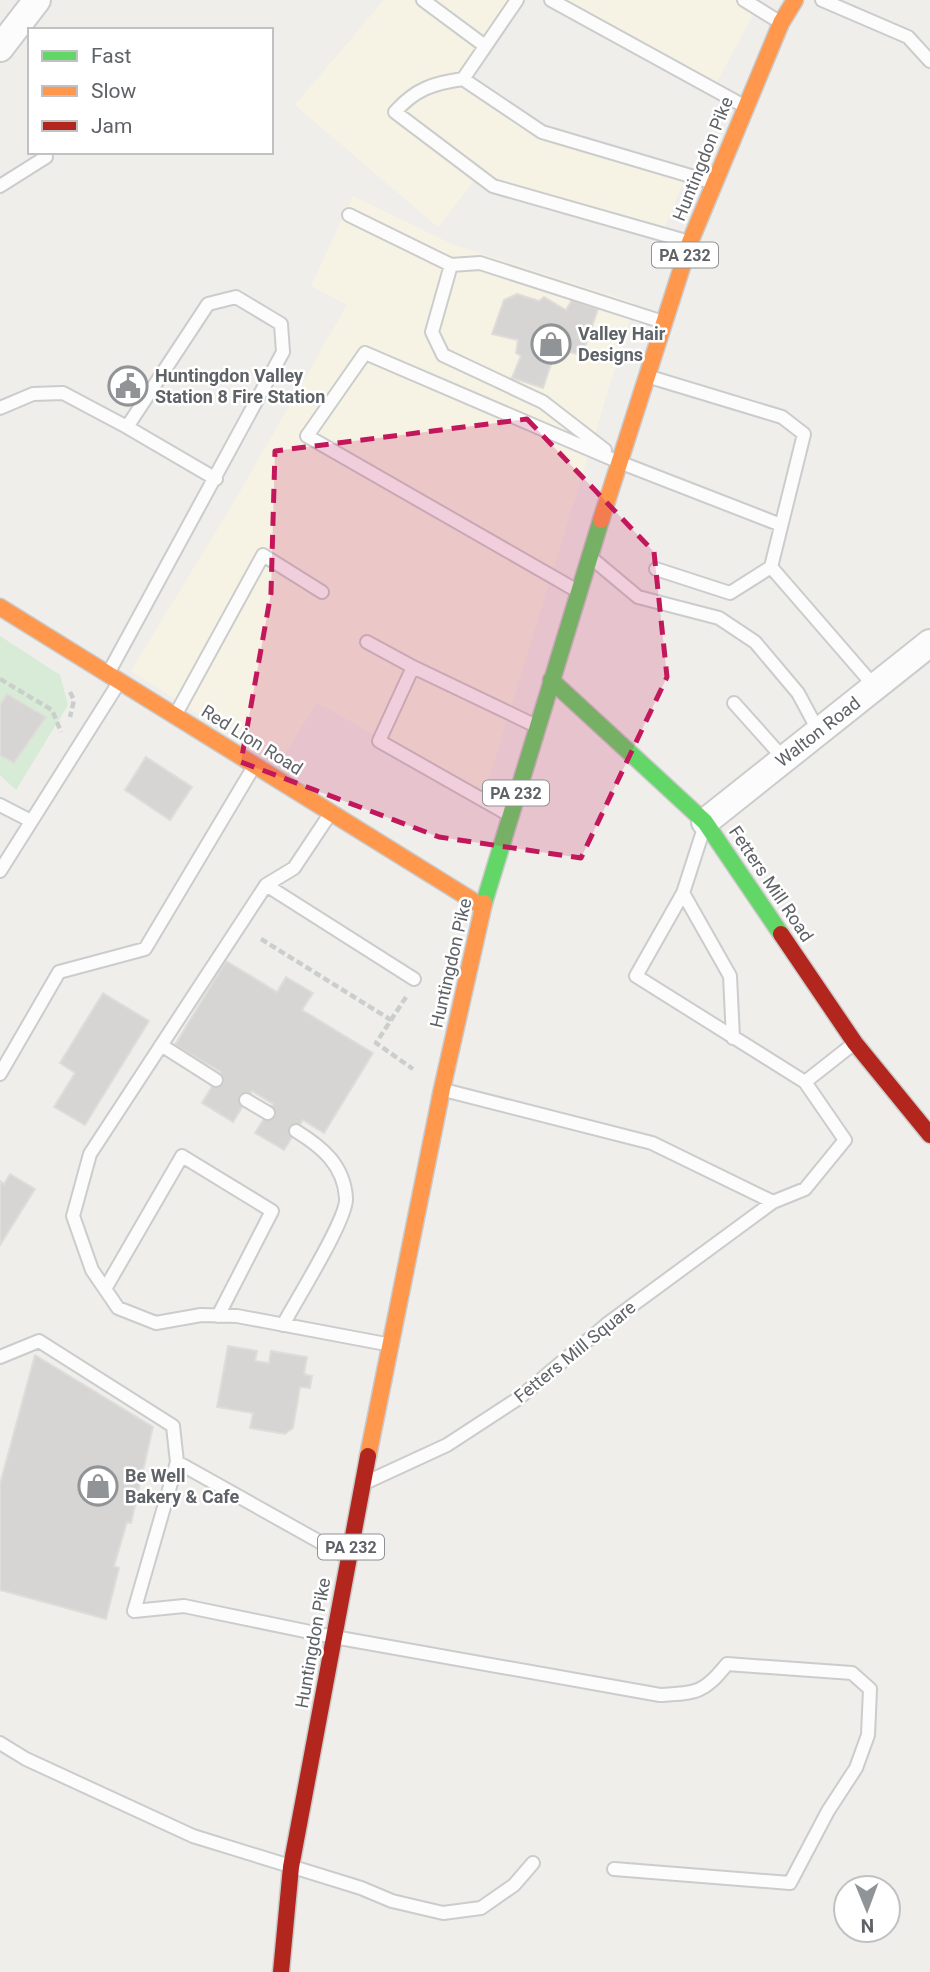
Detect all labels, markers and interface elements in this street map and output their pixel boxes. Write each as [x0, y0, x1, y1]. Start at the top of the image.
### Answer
legend [28, 28, 273, 154]
text: Fast [91, 44, 132, 68]
text: Slow [91, 79, 137, 103]
street label: Huntingdon Pike [668, 94, 737, 224]
text: Jam [91, 114, 132, 138]
road number: PA 232 [652, 243, 718, 268]
shop icon: Valley Hair Designs [530, 323, 572, 365]
place label: Valley Hair Designs [578, 323, 666, 365]
public building icon: Huntingdon Valley Station 8 Fire Station [107, 365, 149, 407]
place label: Huntingdon Valley Station 8 Fire Station [155, 365, 325, 407]
street label: Walton Road [771, 692, 864, 771]
street label: Red Lion Road [198, 700, 307, 779]
road number: PA 232 [483, 780, 549, 806]
street label: Fetters Mill Road [725, 822, 818, 946]
street label: Huntingdon Pike [425, 896, 476, 1030]
street label: Fetters Mill Square [510, 1296, 640, 1407]
shop icon: Be Well Bakery & Cafe [77, 1465, 119, 1507]
place label: Be Well Bakery & Cafe [125, 1465, 240, 1507]
road number: PA 232 [318, 1534, 384, 1560]
street label: Huntingdon Pike [291, 1576, 334, 1710]
north arrow [832, 1874, 902, 1944]
text: N [860, 1914, 874, 1937]

